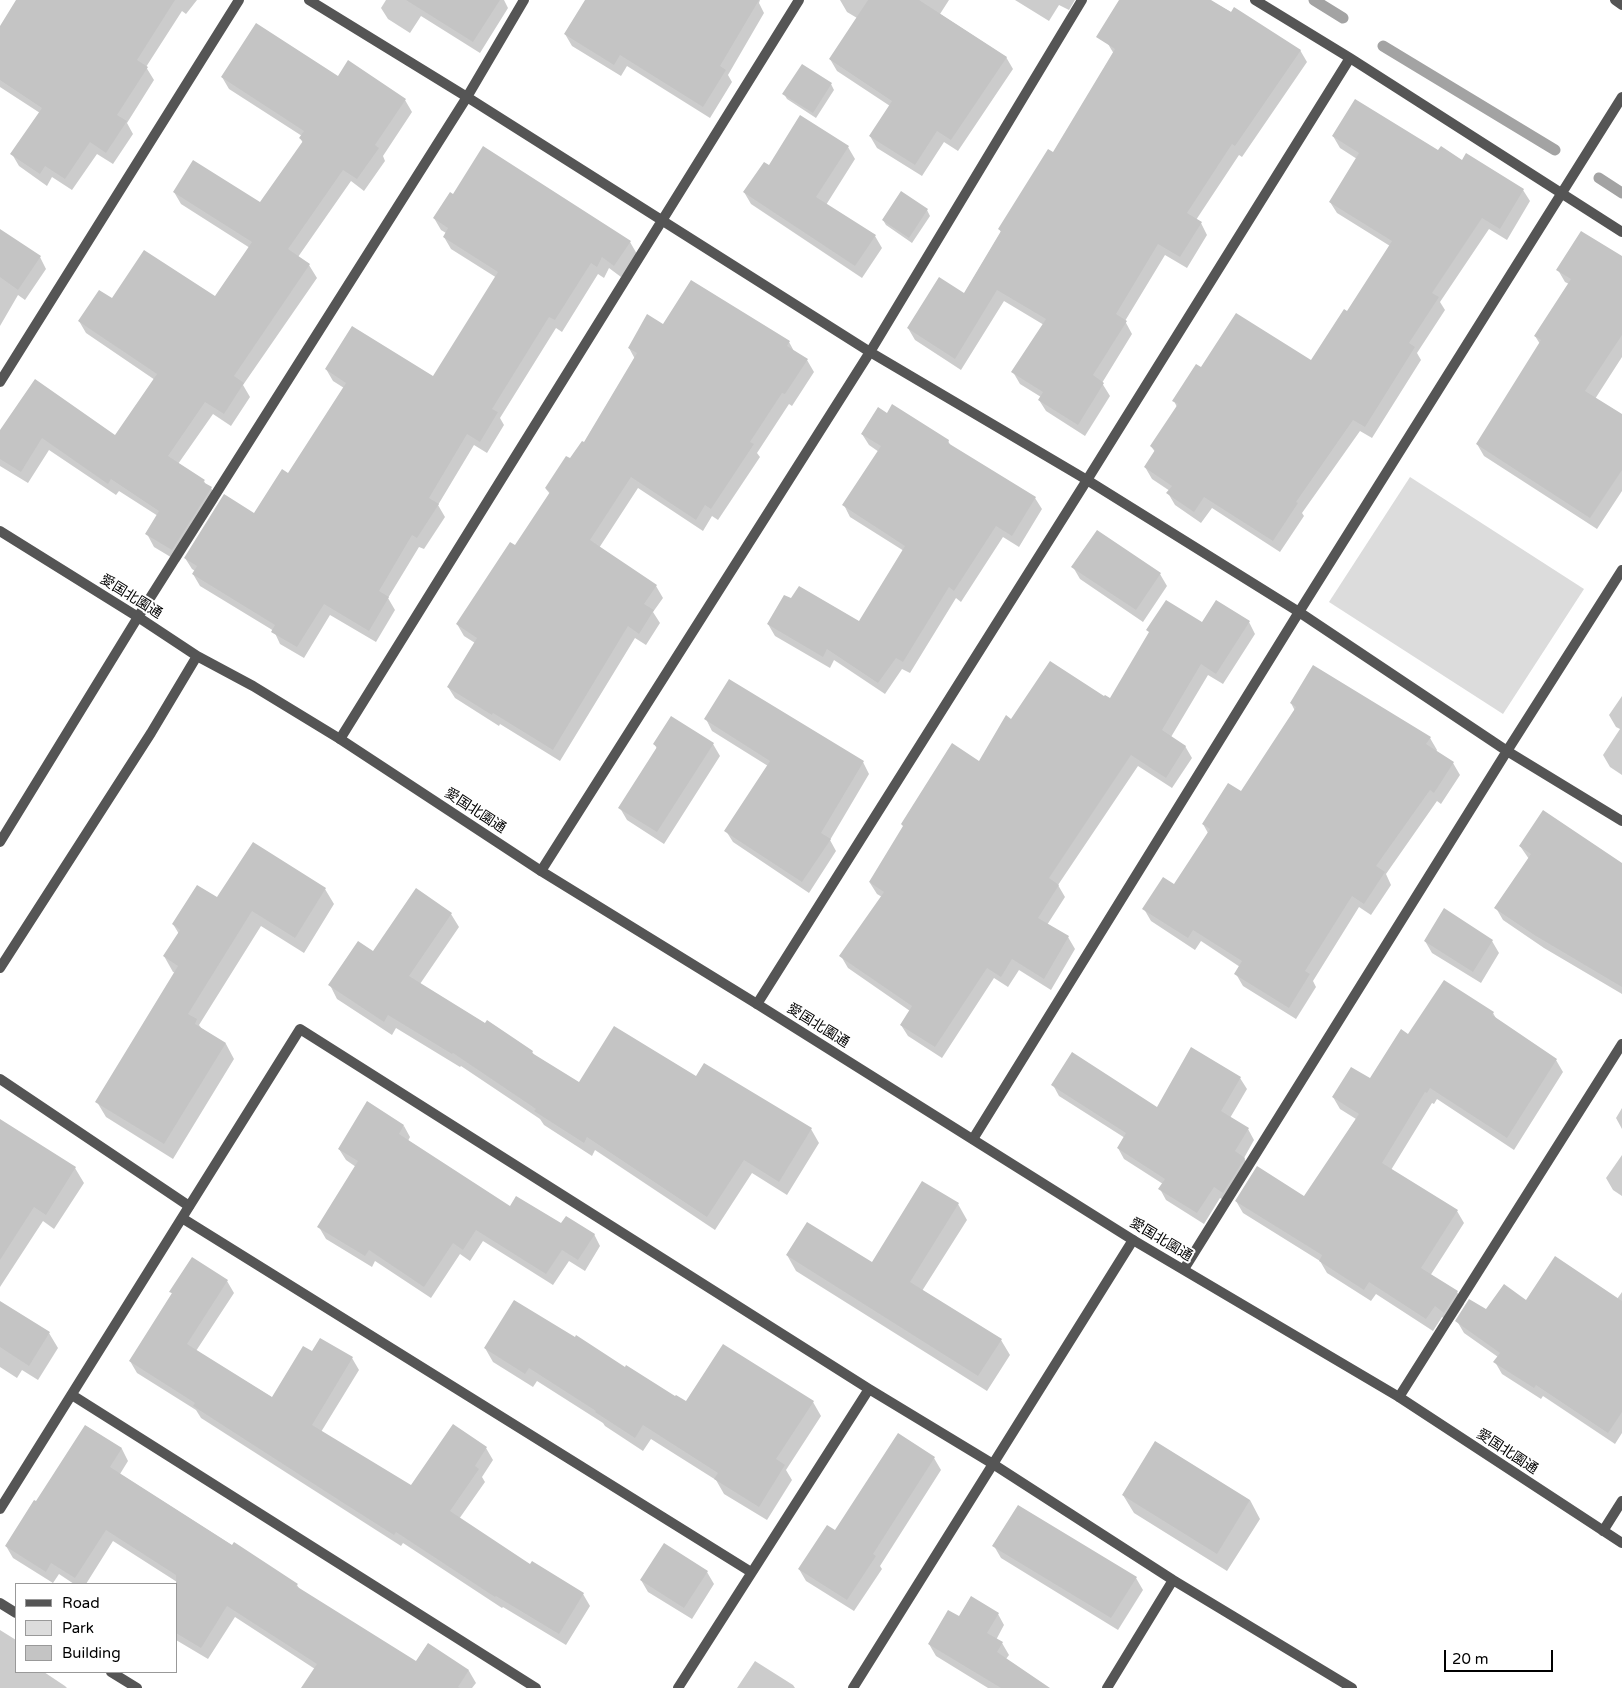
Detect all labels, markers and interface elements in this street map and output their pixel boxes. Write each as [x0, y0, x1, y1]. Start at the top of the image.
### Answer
street label: 愛国北園通 [97, 571, 165, 623]
street label: 愛国北園通 [441, 785, 509, 837]
street label: 愛国北園通 [784, 1000, 852, 1052]
street label: 愛国北園通 [1127, 1215, 1195, 1265]
street label: 愛国北園通 [1473, 1426, 1541, 1478]
legend [15, 1583, 178, 1673]
text: Road [62, 1594, 100, 1612]
text: Park [62, 1619, 94, 1637]
scale bar [1447, 1640, 1556, 1672]
text: Building [62, 1644, 121, 1662]
text: 20 m [1452, 1650, 1489, 1668]

